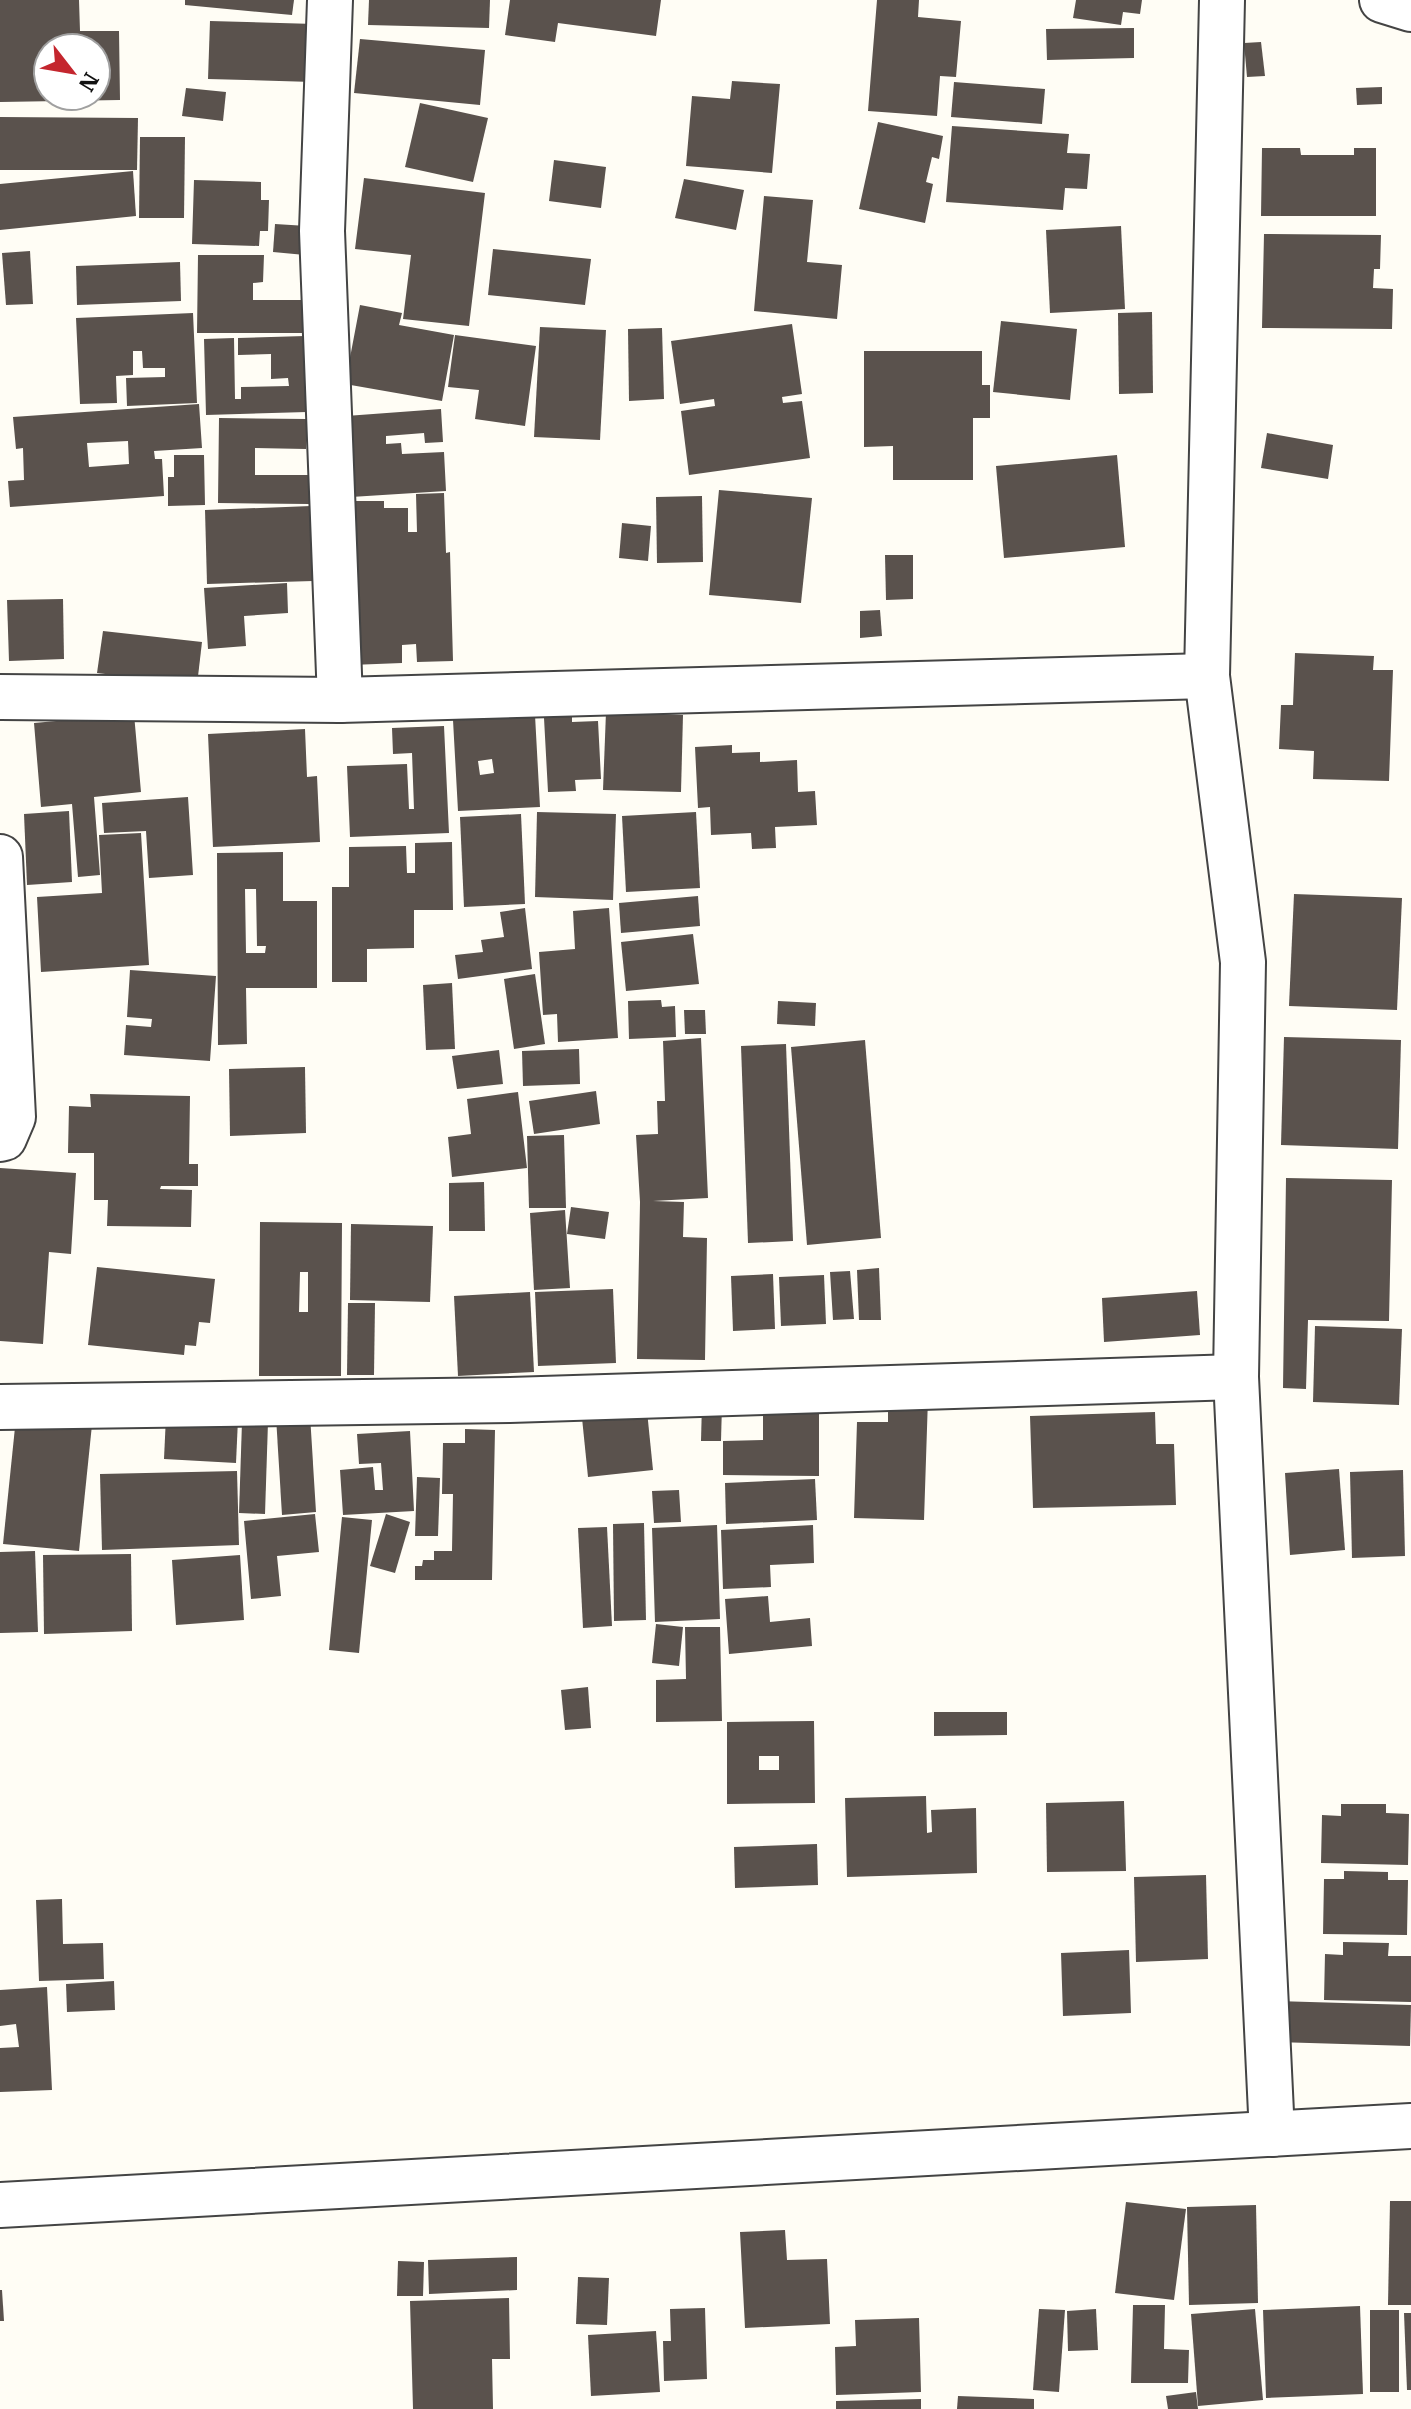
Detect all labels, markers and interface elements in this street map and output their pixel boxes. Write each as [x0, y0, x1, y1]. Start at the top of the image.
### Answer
north arrow [32, 32, 112, 112]
text: N [73, 68, 106, 97]

